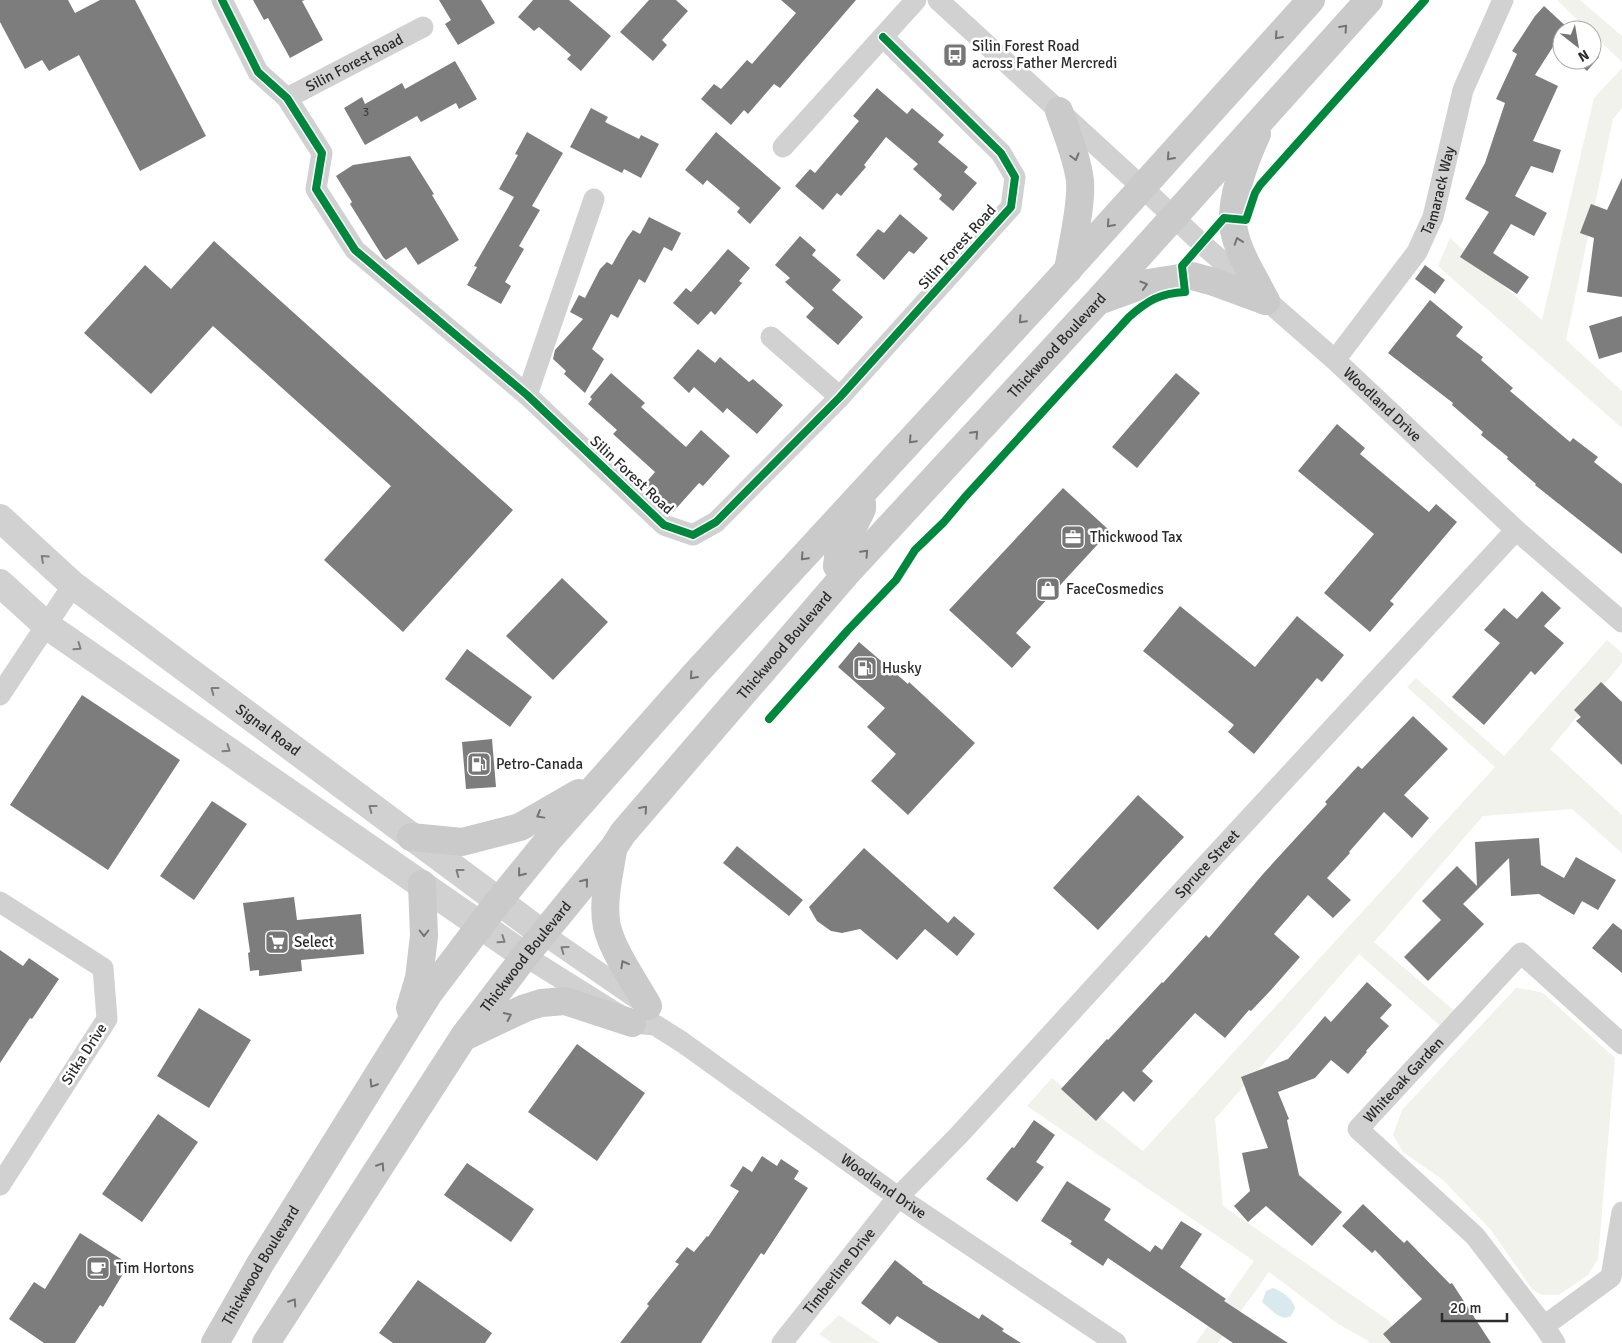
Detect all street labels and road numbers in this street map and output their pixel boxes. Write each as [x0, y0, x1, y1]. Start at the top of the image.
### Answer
street label: Silin Forest Road [303, 30, 406, 96]
street label: Tamarack Way [1417, 144, 1458, 238]
street label: Silin Forest Road [914, 201, 1000, 293]
street label: Thickwood Boulevard [1004, 289, 1110, 402]
street label: Woodland Drive [1339, 363, 1425, 446]
street label: Silin Forest Road [587, 432, 677, 518]
street label: Thickwood Boulevard [733, 588, 836, 703]
street label: Signal Road [232, 700, 304, 760]
street label: Spruce Street [1171, 826, 1243, 902]
street label: Thickwood Boulevard [477, 897, 575, 1016]
street label: Sitka Drive [58, 1020, 110, 1088]
street label: Whiteoak Garden [1359, 1033, 1447, 1127]
street label: Woodland Drive [837, 1150, 930, 1222]
street label: Thickwood Boulevard [218, 1202, 303, 1328]
street label: Timberline Drive [799, 1224, 879, 1318]

